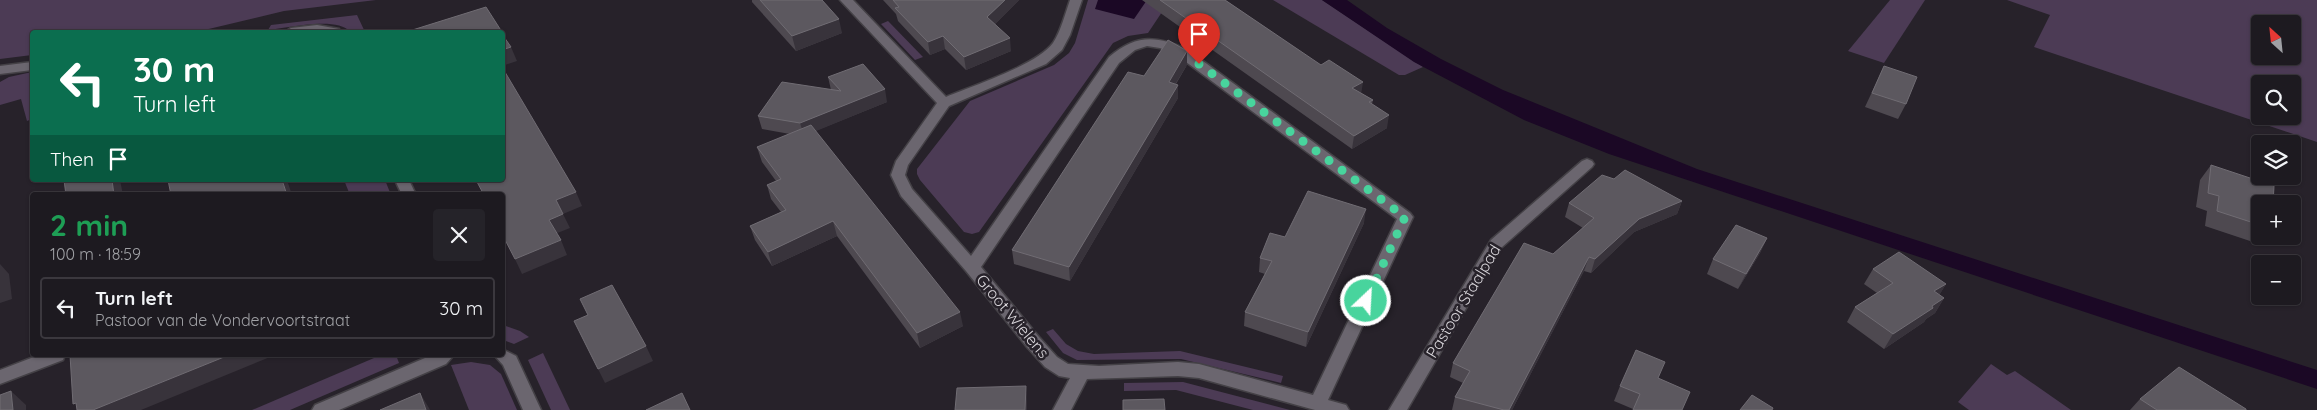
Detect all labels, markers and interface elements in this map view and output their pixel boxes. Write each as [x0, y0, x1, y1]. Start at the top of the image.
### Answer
pin [1178, 13, 1220, 64]
north arrow [2251, 15, 2301, 65]
map controls [2251, 15, 2301, 305]
icon: arrive [1185, 20, 1213, 48]
text: 30 m [133, 47, 215, 91]
icon: left [50, 50, 115, 115]
button: search [2251, 75, 2301, 125]
text: Turn left [133, 90, 216, 118]
button: layers [2251, 135, 2301, 185]
icon: arrive [104, 145, 132, 173]
text: Then [50, 147, 94, 171]
button: + [2251, 195, 2301, 245]
text: 2 min [50, 206, 128, 244]
button: close [433, 209, 485, 261]
street label: Pastoor Staalpad [1421, 241, 1505, 361]
text: 100 m · 18:59 [50, 244, 141, 264]
button: − [2251, 255, 2301, 305]
street label: Groot Wielens [972, 270, 1054, 362]
position arrow [1339, 274, 1391, 326]
text: Turn left [95, 286, 173, 310]
icon: left [52, 294, 80, 322]
text: 30 m [439, 296, 483, 320]
text: Pastoor van de Vondervoortstraat [95, 310, 350, 330]

